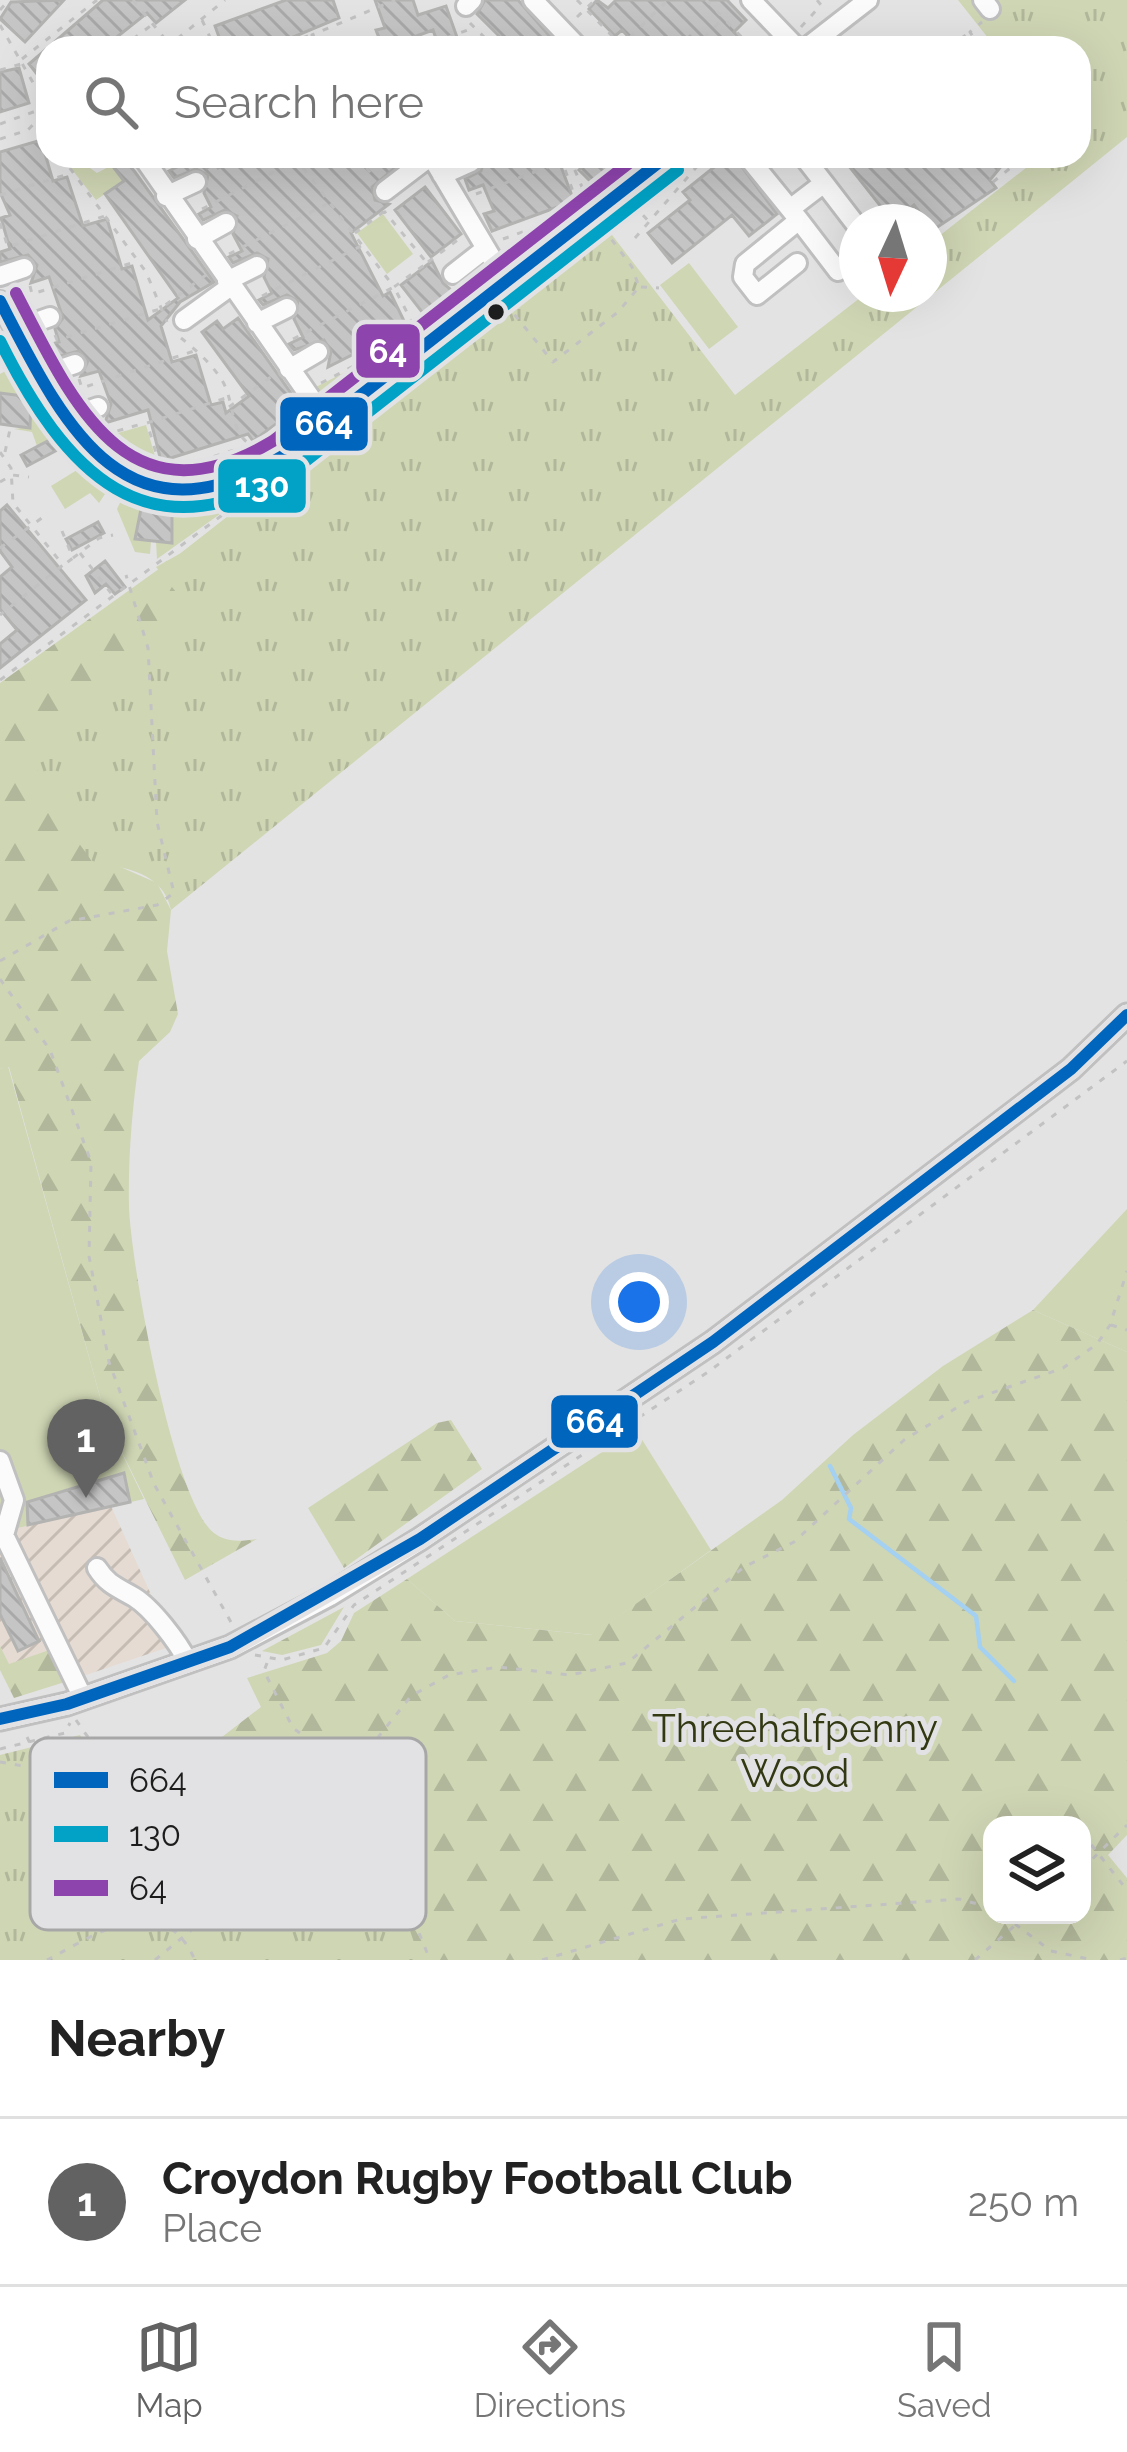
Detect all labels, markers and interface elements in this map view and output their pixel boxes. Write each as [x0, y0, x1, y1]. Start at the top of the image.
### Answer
search box [36, 36, 1091, 168]
icon: search [78, 69, 144, 135]
text: Search here [174, 76, 424, 129]
north arrow [839, 204, 947, 312]
unlabelled marker [485, 301, 507, 323]
line badge: 64 [354, 322, 422, 380]
text: 64 [369, 332, 407, 371]
line badge: 664 [278, 395, 370, 453]
text: 664 [295, 404, 353, 443]
line badge: 130 [216, 457, 308, 515]
text: 130 [235, 466, 289, 505]
your location [609, 1272, 669, 1332]
line badge: 664 [549, 1393, 640, 1450]
pin: 1 [47, 1399, 125, 1498]
text: 664 [566, 1402, 624, 1441]
park label: Threehalfpenny Wood [652, 1705, 938, 1796]
legend [30, 1738, 426, 1930]
text: 664 [129, 1761, 187, 1800]
text: 130 [129, 1815, 181, 1854]
map controls [983, 1816, 1091, 1924]
button: layers [983, 1816, 1091, 1924]
text: 64 [129, 1869, 167, 1908]
text: Nearby [48, 2008, 225, 2068]
text: Croydon Rugby Football Club [162, 2152, 793, 2205]
text: 1 [77, 2179, 97, 2225]
text: 250 m [968, 2179, 1079, 2225]
text: Place [162, 2205, 262, 2251]
tab: Map [136, 2314, 203, 2425]
tab: Directions [474, 2314, 626, 2425]
tab: Saved [897, 2314, 991, 2425]

